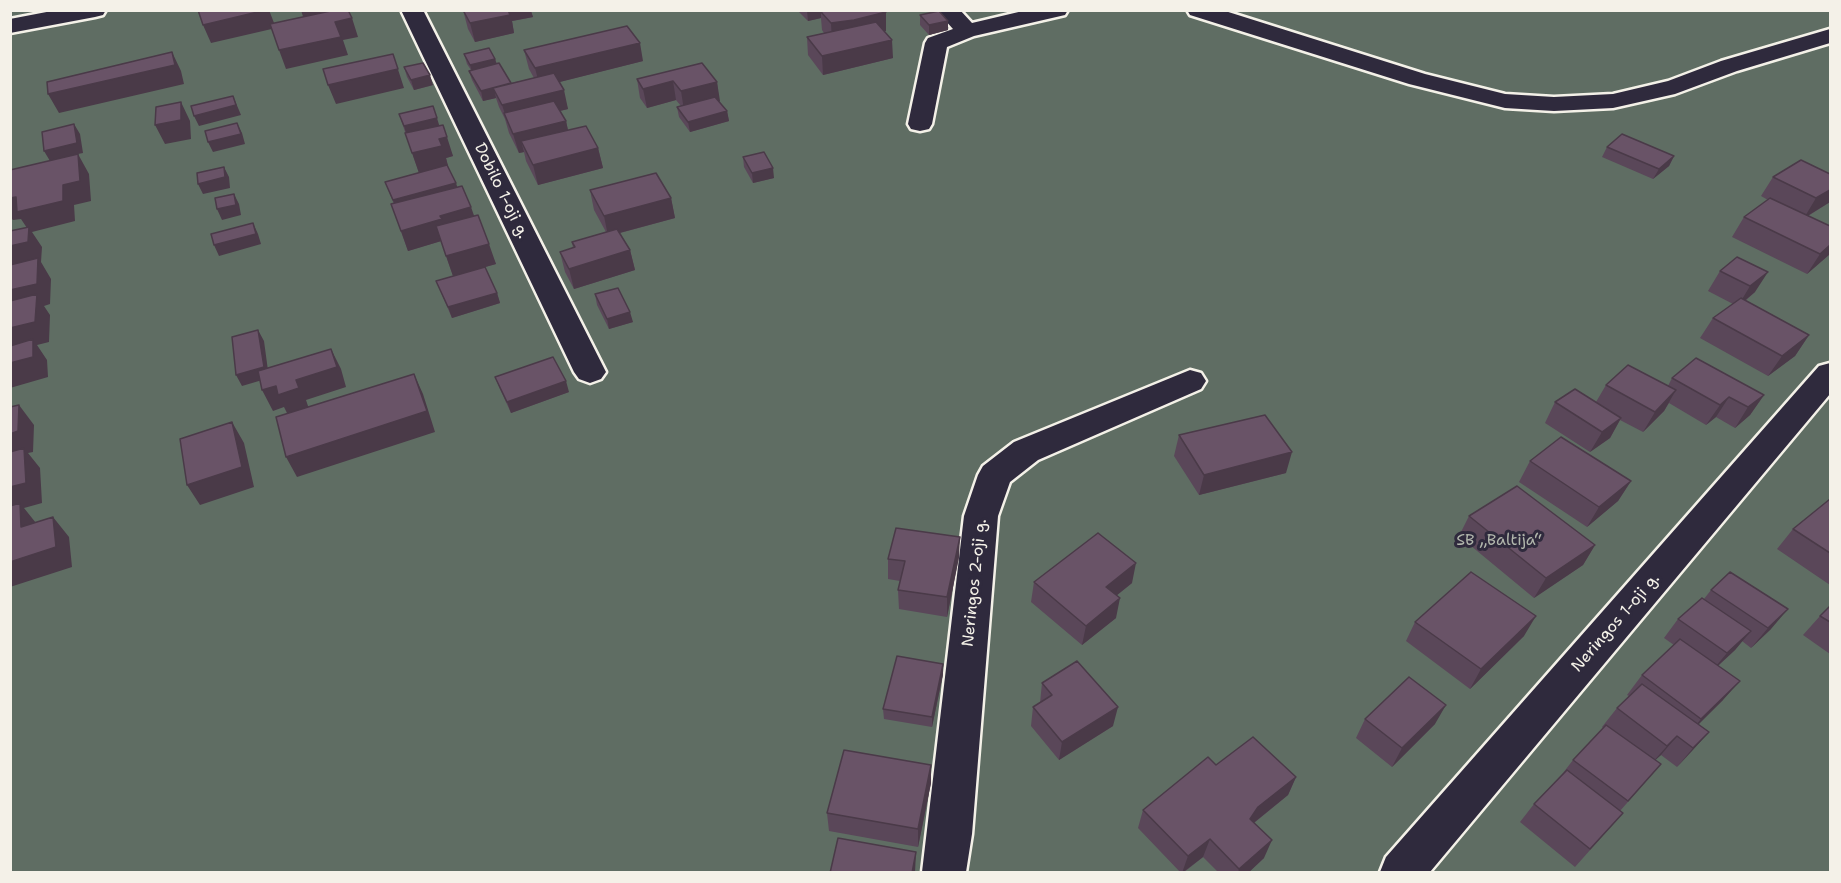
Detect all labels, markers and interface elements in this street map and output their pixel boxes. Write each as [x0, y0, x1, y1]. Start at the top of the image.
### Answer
street label: Dobilo 1-oji g. [470, 140, 532, 242]
street label: Neringos 2-oji g. [959, 518, 991, 648]
park label: SB „Baltija“ [1456, 531, 1542, 551]
street label: Neringos 1-oji g. [1568, 570, 1664, 676]

